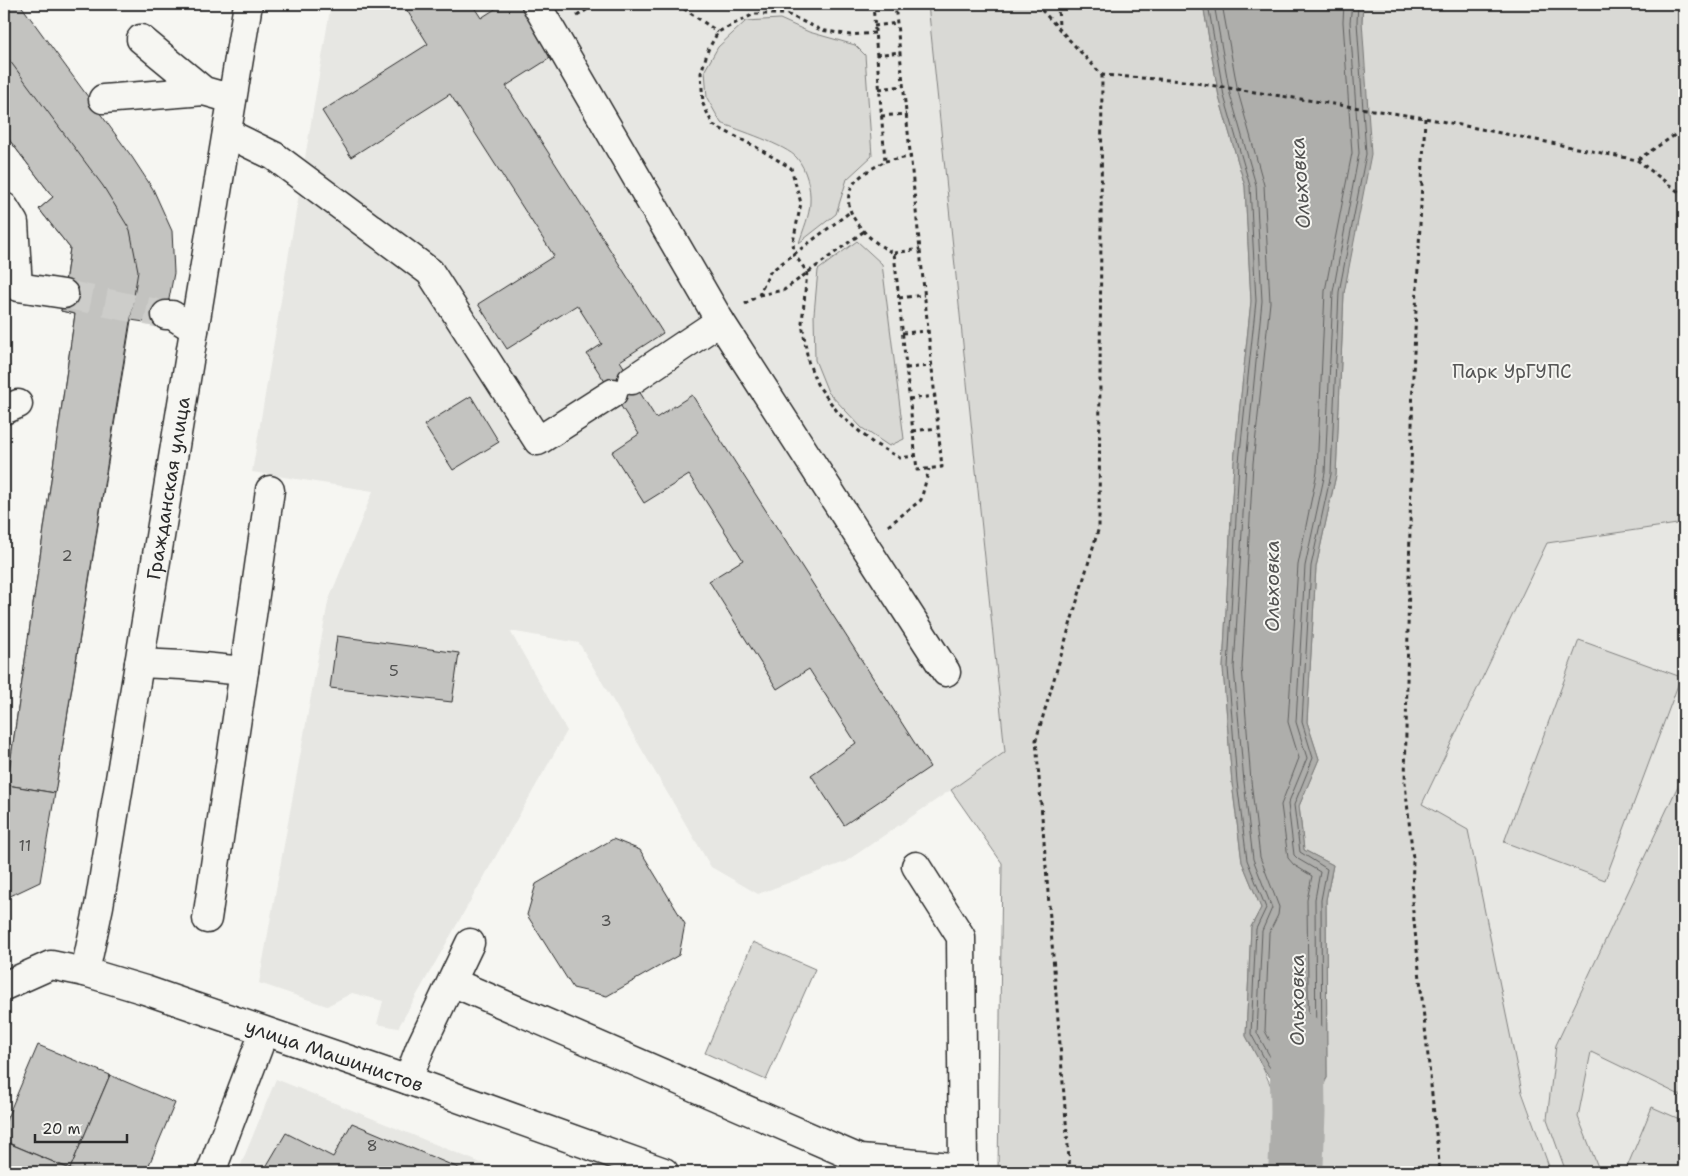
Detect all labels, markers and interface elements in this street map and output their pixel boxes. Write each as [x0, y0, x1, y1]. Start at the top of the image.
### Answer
water label: Ольховка [1284, 136, 1316, 230]
park label: Парк УрГУПС [1452, 359, 1572, 384]
street label: Гражданская улица [141, 395, 195, 582]
water label: Ольховка [1259, 540, 1285, 632]
house number: 2 [61, 545, 73, 566]
house number: 5 [389, 660, 399, 681]
house number: 11 [19, 835, 31, 856]
house number: 3 [600, 910, 612, 931]
water label: Ольховка [1284, 954, 1310, 1046]
street label: улица Машинистов [242, 1013, 427, 1097]
scale bar [35, 1111, 128, 1143]
text: 20 m [42, 1119, 81, 1139]
house number: 8 [366, 1135, 378, 1156]

